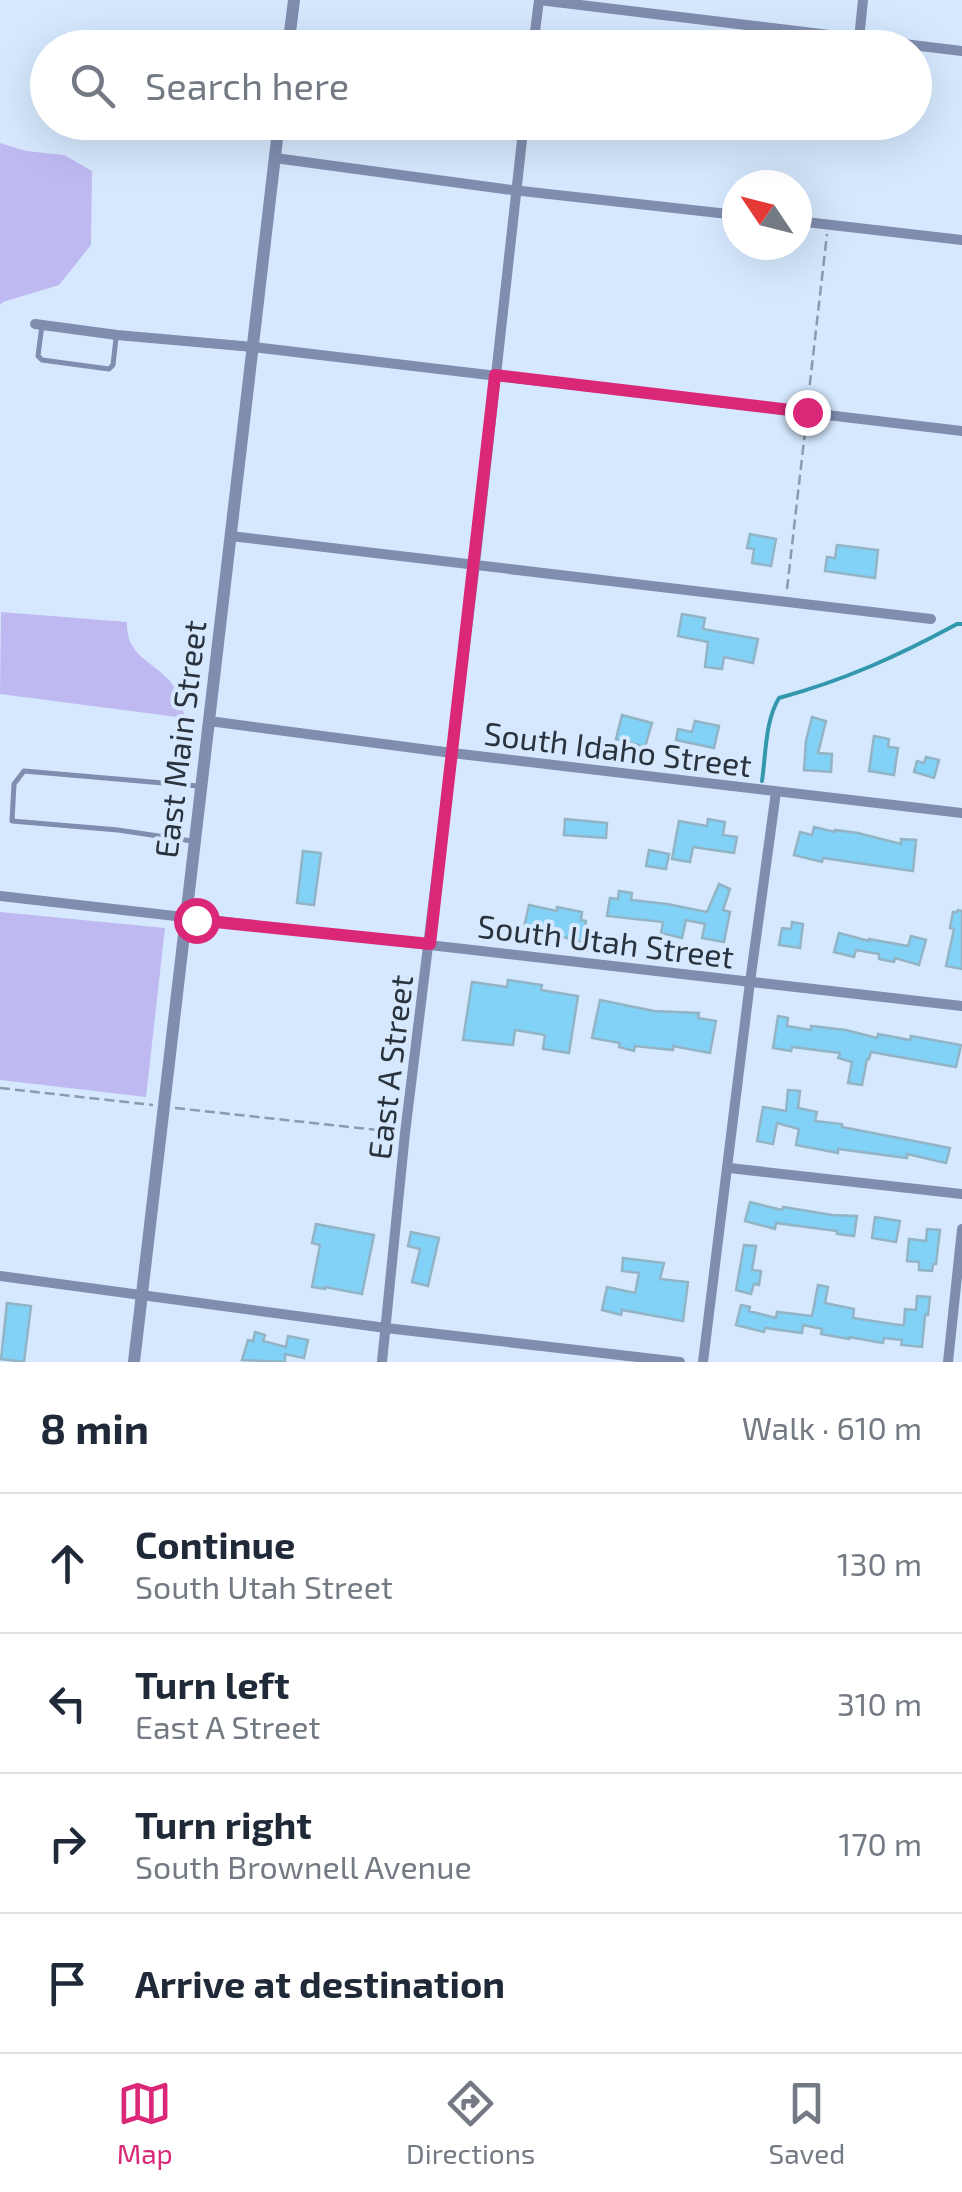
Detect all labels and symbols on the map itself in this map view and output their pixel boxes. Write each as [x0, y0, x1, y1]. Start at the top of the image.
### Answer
north arrow [722, 170, 812, 260]
route end [785, 390, 831, 436]
street label: East Main Street [146, 618, 212, 860]
street label: South Idaho Street [482, 713, 754, 783]
route start [174, 898, 220, 944]
street label: South Utah Street [476, 905, 736, 975]
street label: East A Street [359, 973, 419, 1161]

